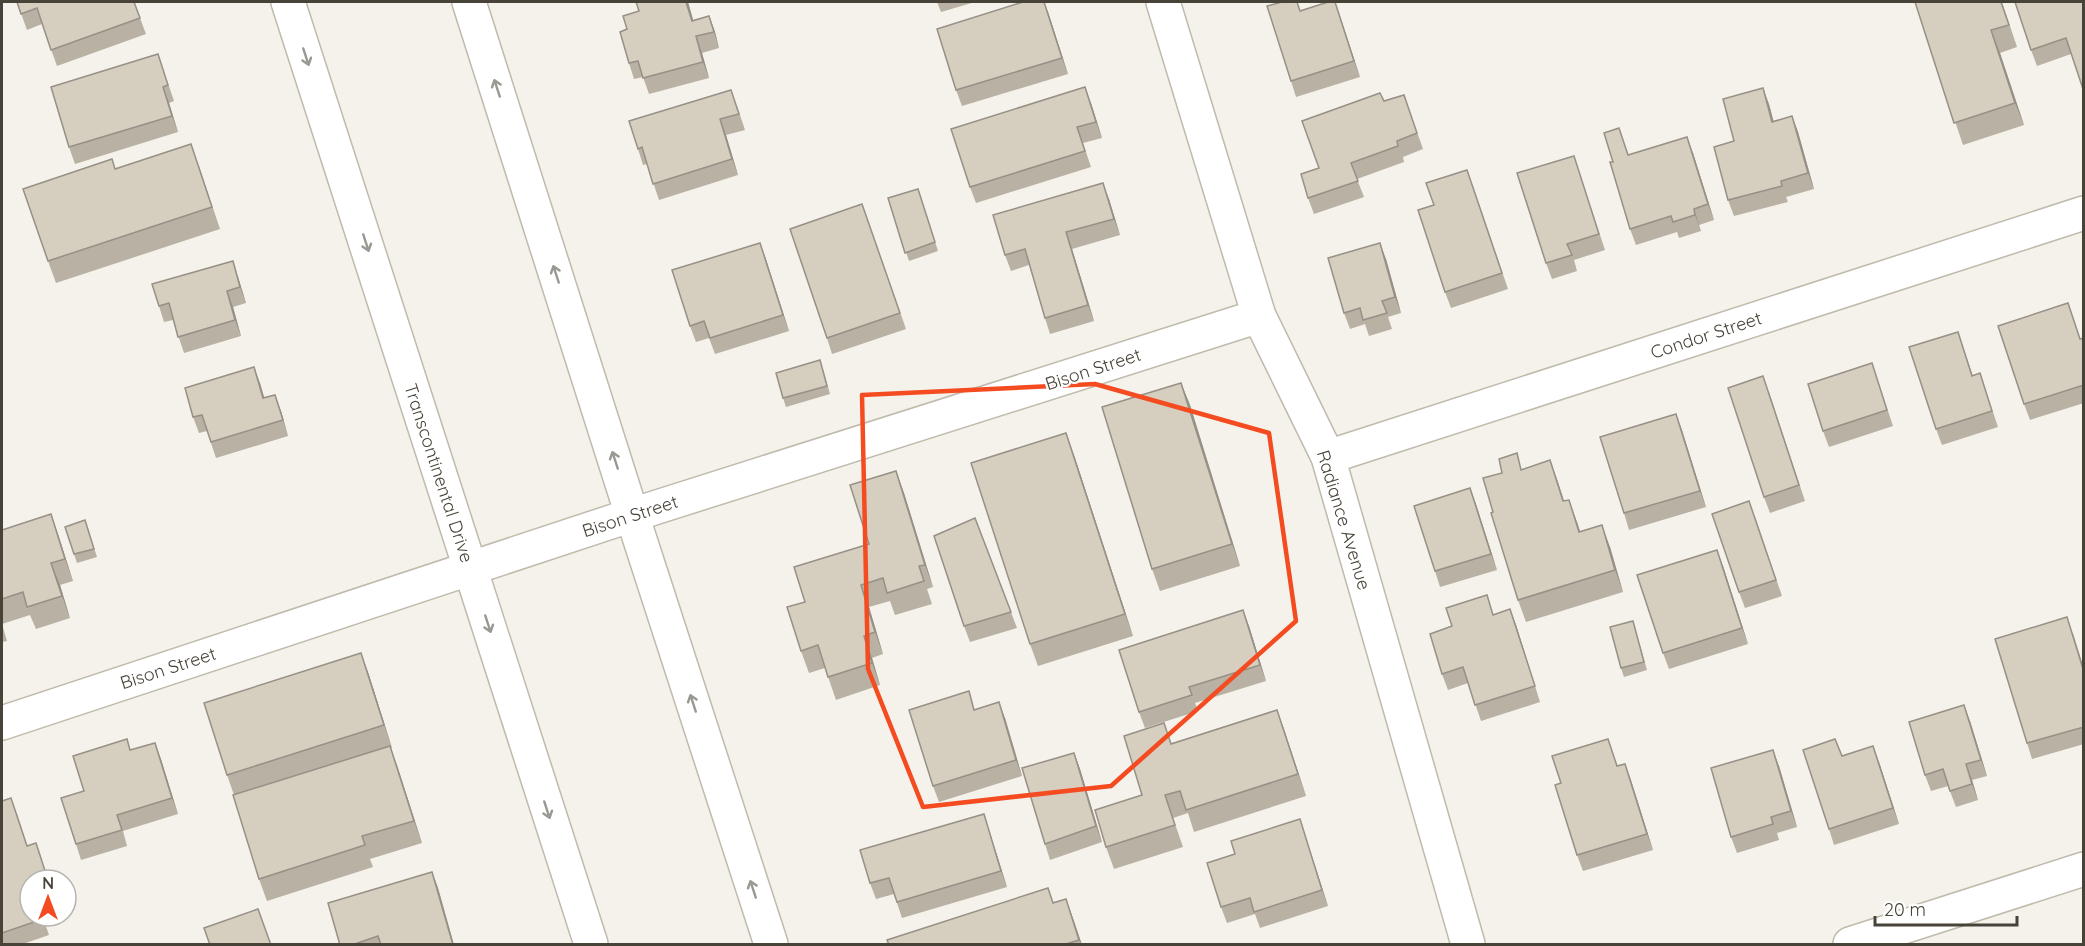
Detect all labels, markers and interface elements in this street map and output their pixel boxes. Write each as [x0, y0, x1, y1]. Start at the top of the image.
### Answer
one-way arrow [301, 47, 312, 66]
one-way arrow [491, 79, 502, 98]
one-way arrow [361, 233, 372, 252]
one-way arrow [550, 265, 561, 284]
street label: Condor Street [1647, 306, 1765, 364]
street label: Bison Street [1042, 343, 1144, 395]
street label: Transcontinental Drive [399, 380, 479, 566]
street label: Radiance Avenue [1312, 447, 1376, 593]
one-way arrow [609, 451, 620, 470]
street label: Bison Street [579, 490, 681, 542]
one-way arrow [483, 614, 494, 633]
street label: Bison Street [117, 642, 219, 694]
one-way arrow [687, 694, 698, 713]
one-way arrow [543, 800, 554, 819]
north arrow [18, 868, 78, 928]
text: N [42, 873, 54, 893]
one-way arrow [747, 880, 758, 899]
scale bar [1875, 889, 2018, 927]
text: 20 m [1884, 898, 1926, 921]

